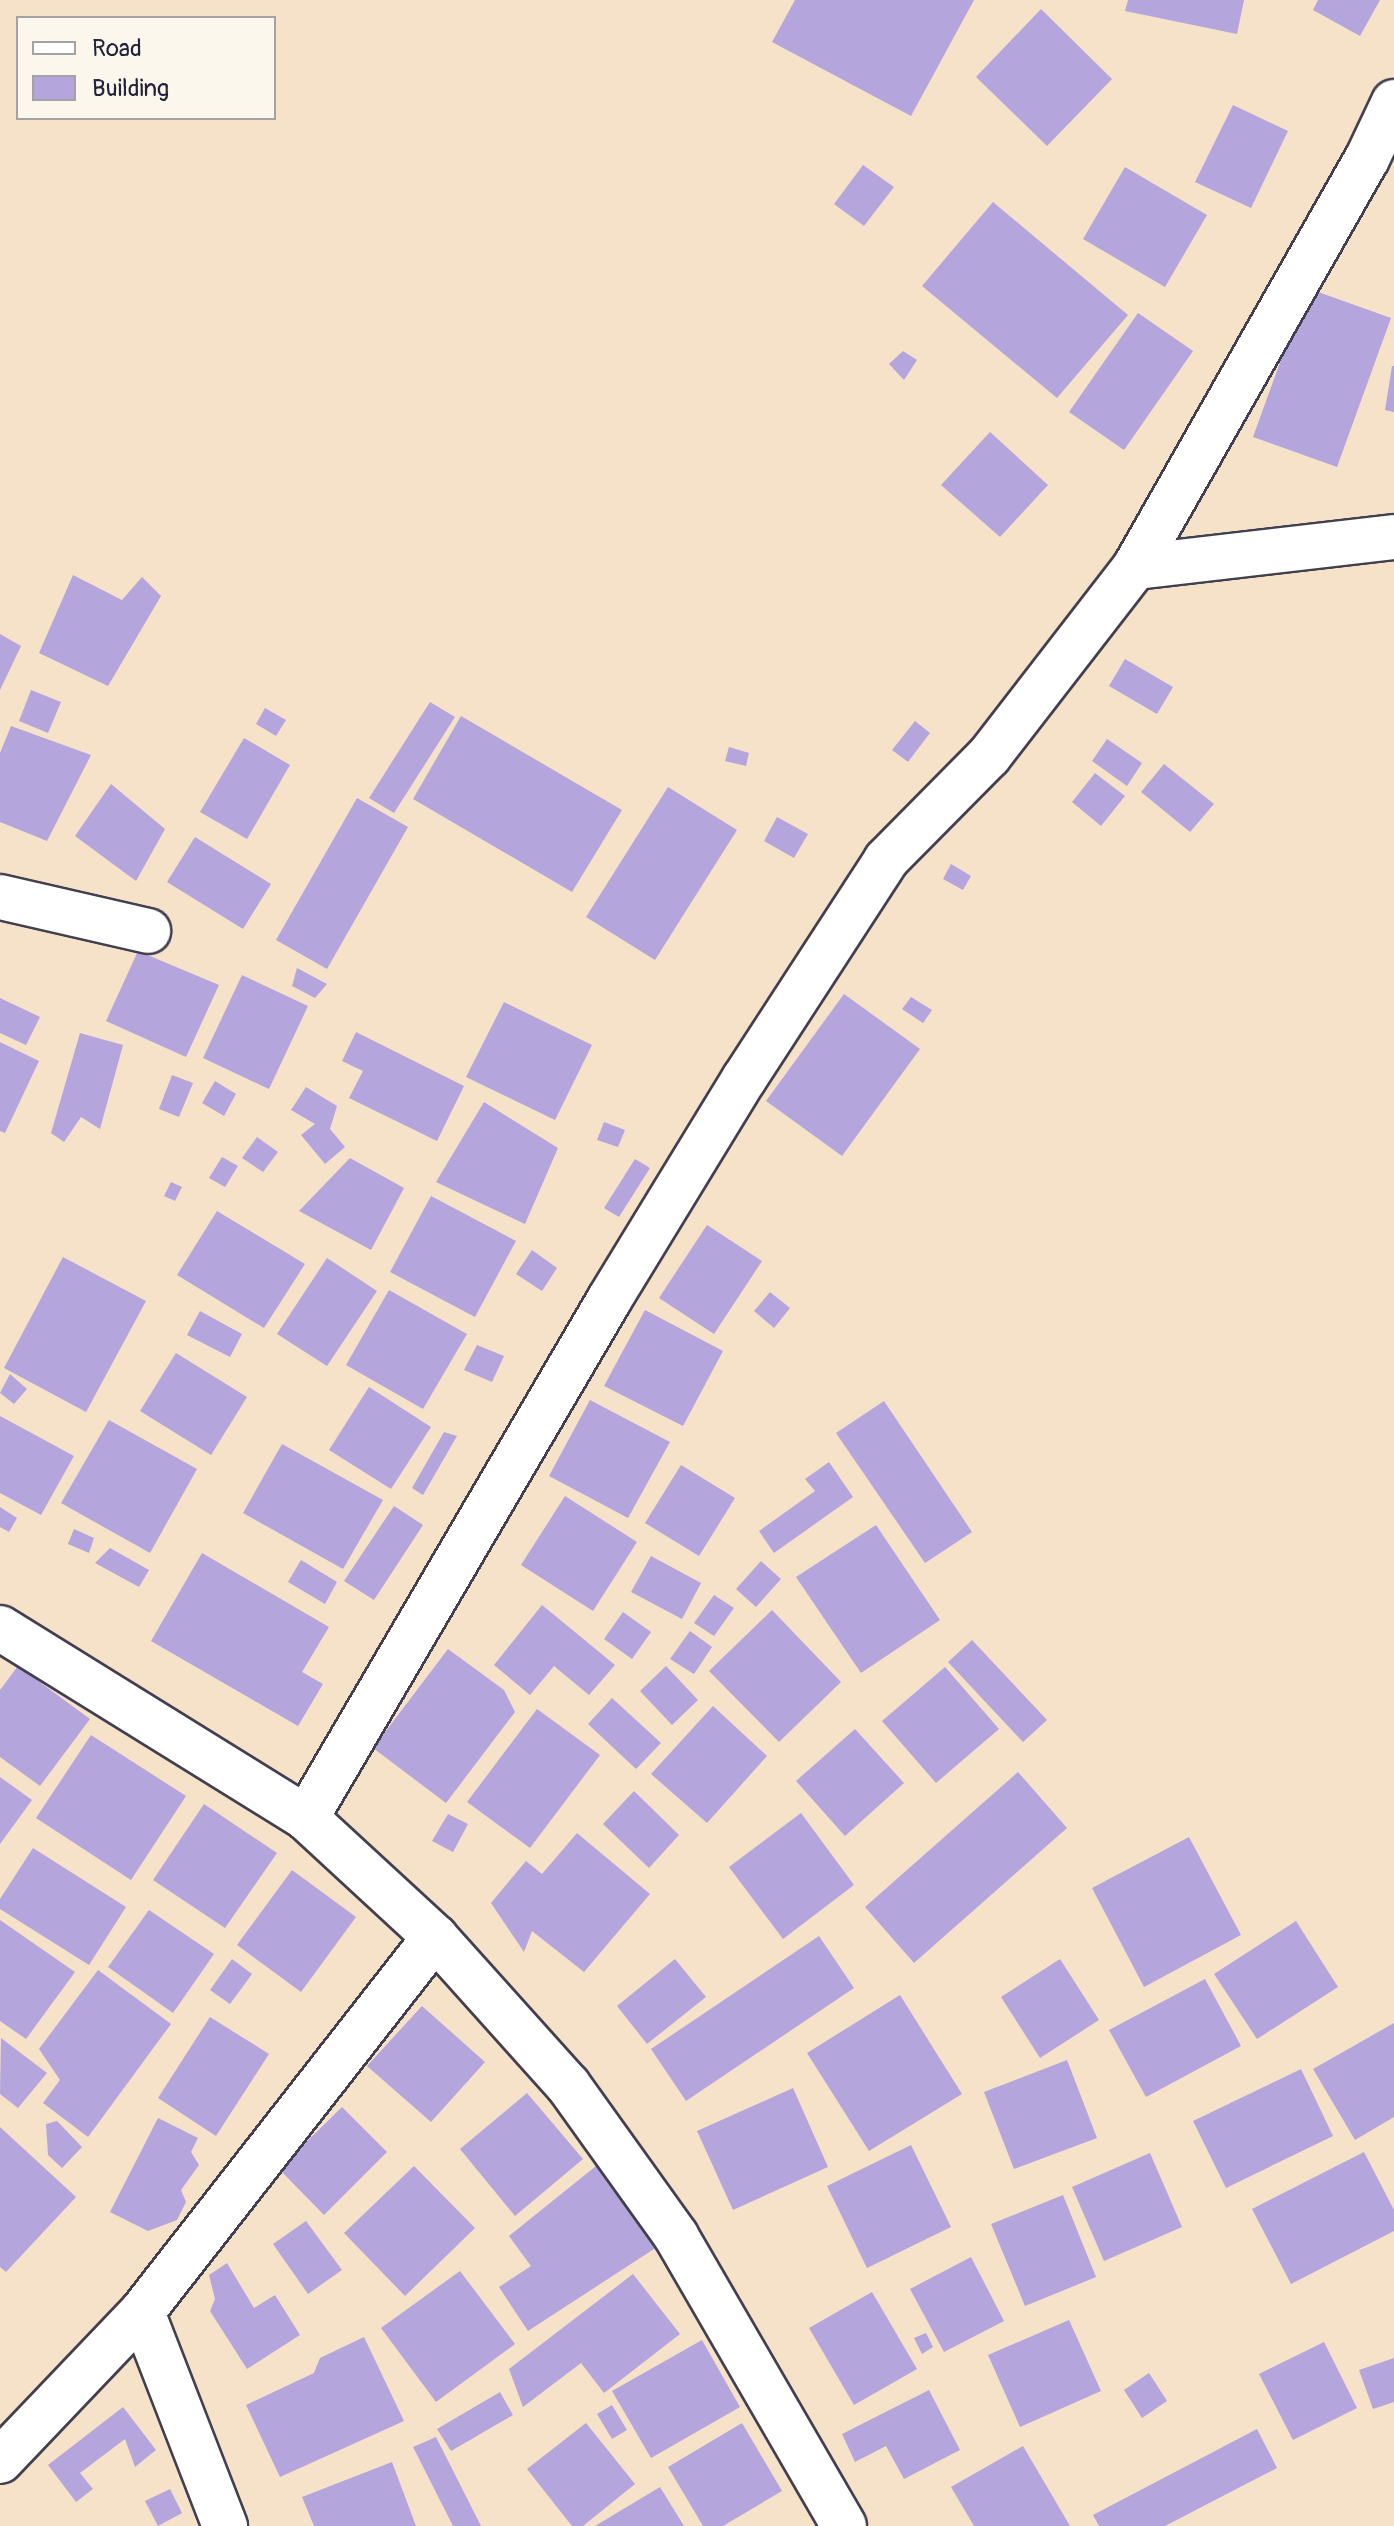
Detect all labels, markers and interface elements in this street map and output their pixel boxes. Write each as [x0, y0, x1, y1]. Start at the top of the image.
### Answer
legend [16, 16, 276, 120]
text: Road [92, 34, 142, 63]
text: Building [92, 74, 169, 103]

